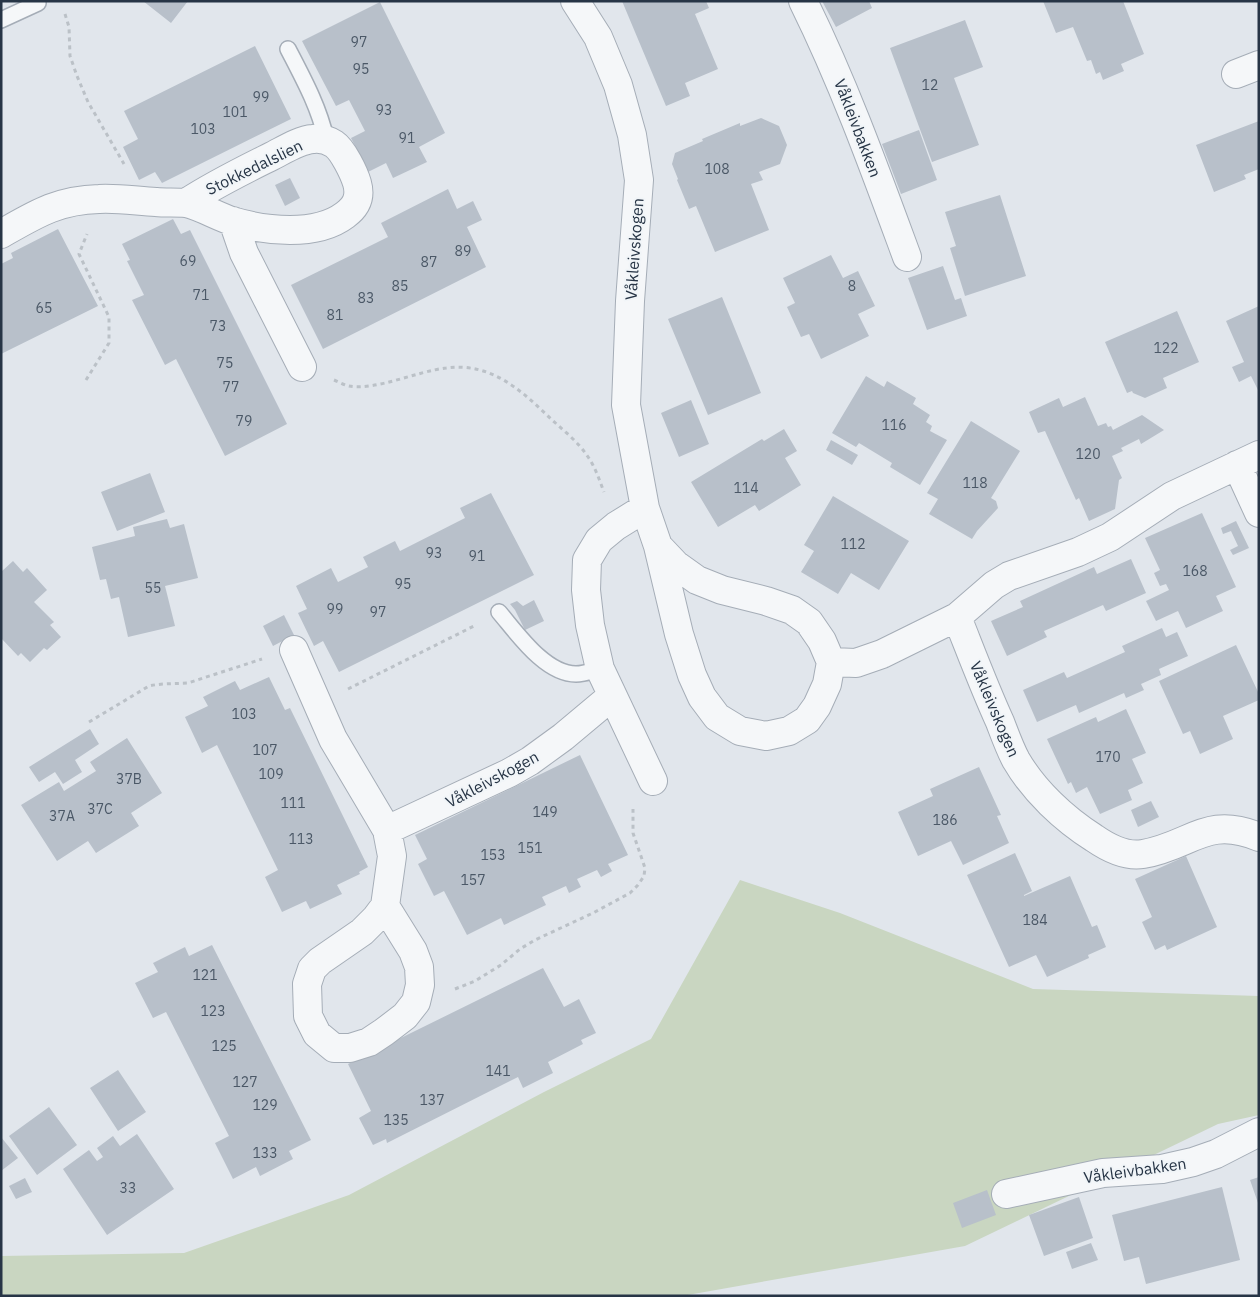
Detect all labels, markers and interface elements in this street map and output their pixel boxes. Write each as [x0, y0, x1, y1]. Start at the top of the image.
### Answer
house number: 97 [351, 33, 367, 51]
house number: 95 [353, 60, 369, 78]
street label: Våkleivbakken [830, 76, 886, 180]
house number: 12 [922, 76, 938, 94]
house number: 99 [253, 88, 269, 106]
house number: 93 [376, 101, 392, 119]
house number: 101 [222, 103, 248, 121]
house number: 103 [190, 120, 216, 138]
house number: 91 [399, 129, 415, 147]
street label: Stokkedalslien [202, 135, 306, 199]
house number: 108 [704, 160, 730, 178]
street label: Våkleivskogen [620, 197, 648, 301]
house number: 89 [455, 242, 471, 260]
house number: 69 [180, 252, 196, 270]
house number: 87 [421, 253, 437, 271]
house number: 85 [392, 277, 408, 295]
house number: 8 [848, 277, 856, 295]
house number: 71 [193, 286, 209, 304]
house number: 83 [358, 289, 374, 307]
house number: 65 [36, 299, 52, 317]
house number: 81 [327, 306, 343, 324]
house number: 73 [210, 317, 226, 335]
house number: 122 [1153, 339, 1179, 357]
house number: 75 [217, 354, 233, 372]
house number: 77 [223, 378, 239, 396]
house number: 79 [236, 412, 252, 430]
house number: 116 [881, 416, 907, 434]
house number: 120 [1075, 445, 1101, 463]
house number: 118 [962, 474, 988, 492]
house number: 114 [733, 479, 759, 497]
house number: 112 [840, 535, 866, 553]
house number: 93 [426, 544, 442, 562]
house number: 91 [469, 547, 485, 565]
house number: 168 [1182, 562, 1208, 580]
house number: 95 [395, 575, 411, 593]
house number: 55 [145, 579, 161, 597]
house number: 99 [327, 600, 343, 618]
house number: 97 [370, 603, 386, 621]
street label: Våkleivskogen [966, 658, 1024, 760]
house number: 103 [231, 705, 257, 723]
house number: 107 [252, 741, 278, 759]
street label: Våkleivskogen [442, 746, 542, 812]
house number: 170 [1095, 748, 1121, 766]
house number: 109 [258, 765, 284, 783]
house number: 37B [116, 770, 142, 788]
house number: 111 [280, 794, 306, 812]
house number: 37C [87, 800, 113, 818]
house number: 149 [532, 803, 558, 821]
house number: 37A [49, 807, 75, 825]
house number: 186 [932, 811, 958, 829]
house number: 113 [288, 830, 314, 848]
house number: 151 [517, 839, 543, 857]
house number: 153 [480, 846, 506, 864]
house number: 157 [460, 871, 486, 889]
house number: 184 [1022, 911, 1048, 929]
house number: 121 [192, 966, 218, 984]
house number: 123 [200, 1002, 226, 1020]
house number: 125 [211, 1037, 237, 1055]
house number: 141 [485, 1062, 511, 1080]
house number: 127 [232, 1073, 258, 1091]
house number: 137 [419, 1091, 445, 1109]
house number: 129 [252, 1096, 278, 1114]
house number: 135 [383, 1111, 409, 1129]
house number: 133 [252, 1144, 278, 1162]
street label: Våkleivbakken [1082, 1153, 1188, 1187]
house number: 33 [120, 1179, 136, 1197]

